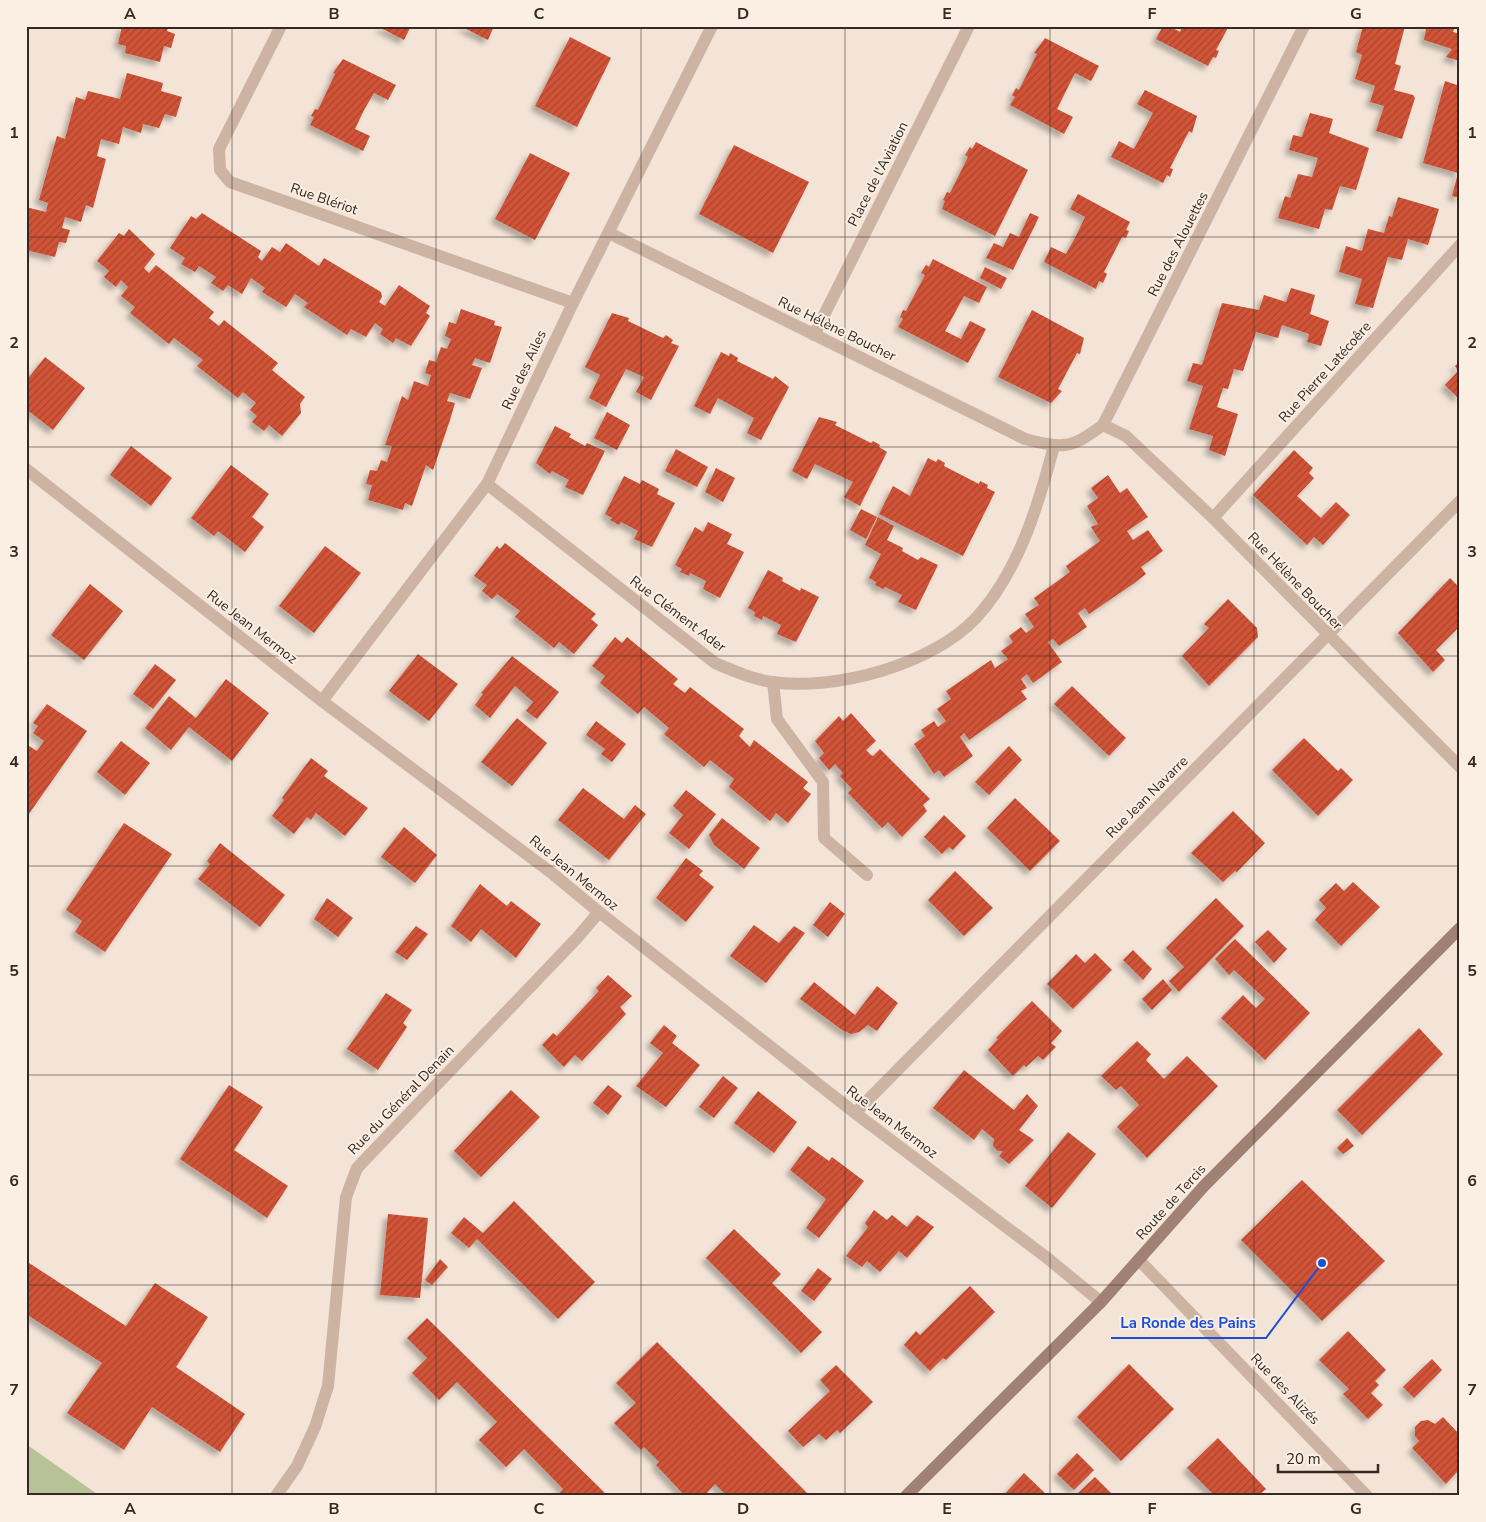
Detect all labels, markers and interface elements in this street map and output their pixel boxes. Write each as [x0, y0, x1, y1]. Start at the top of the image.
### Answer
text: A [124, 3, 136, 25]
text: B [328, 3, 340, 25]
text: C [534, 3, 545, 25]
text: D [737, 3, 749, 25]
text: E [942, 3, 952, 25]
text: F [1148, 3, 1157, 25]
text: G [1350, 3, 1362, 25]
street label: Place de l'Aviation [843, 118, 913, 230]
text: 1 [9, 122, 19, 144]
text: 1 [1467, 122, 1477, 144]
street label: Rue Blériot [288, 179, 360, 219]
street label: Rue des Alouettes [1143, 188, 1213, 300]
street label: Rue Hélène Boucher [775, 292, 899, 366]
street label: Rue Pierre Latécoêre [1274, 317, 1376, 427]
street label: Rue des Ailes [497, 327, 551, 413]
text: 2 [9, 332, 19, 354]
text: 2 [1467, 332, 1477, 354]
street label: Rue Hélène Boucher [1243, 528, 1347, 634]
text: 3 [9, 541, 19, 563]
text: 3 [1467, 541, 1477, 563]
street label: Rue Clément Ader [626, 572, 730, 656]
street label: Rue Jean Mermoz [203, 586, 302, 669]
text: 4 [9, 751, 19, 773]
text: 4 [1467, 751, 1477, 773]
street label: Rue Jean Navarre [1102, 752, 1192, 842]
street label: Rue Jean Mermoz [525, 831, 623, 915]
text: 5 [9, 960, 19, 982]
text: 5 [1467, 960, 1477, 982]
street label: Rue du Général Denain [344, 1041, 458, 1159]
street label: Rue Jean Mermoz [842, 1081, 942, 1163]
street label: Route de Tercis [1132, 1160, 1210, 1244]
text: 6 [9, 1170, 19, 1192]
text: 6 [1467, 1170, 1477, 1192]
callout: La Ronde des Pains [1111, 1308, 1266, 1338]
text: La Ronde des Pains [1120, 1313, 1256, 1333]
street label: Rue des Alizés [1246, 1349, 1324, 1429]
text: 7 [9, 1379, 19, 1401]
text: 7 [1467, 1379, 1477, 1401]
scale bar [1278, 1442, 1378, 1474]
text: 20 m [1286, 1449, 1321, 1469]
text: A [124, 1498, 136, 1520]
text: B [328, 1498, 340, 1520]
text: C [534, 1498, 545, 1520]
text: D [737, 1498, 749, 1520]
text: E [942, 1498, 952, 1520]
text: F [1148, 1498, 1157, 1520]
text: G [1350, 1498, 1362, 1520]

